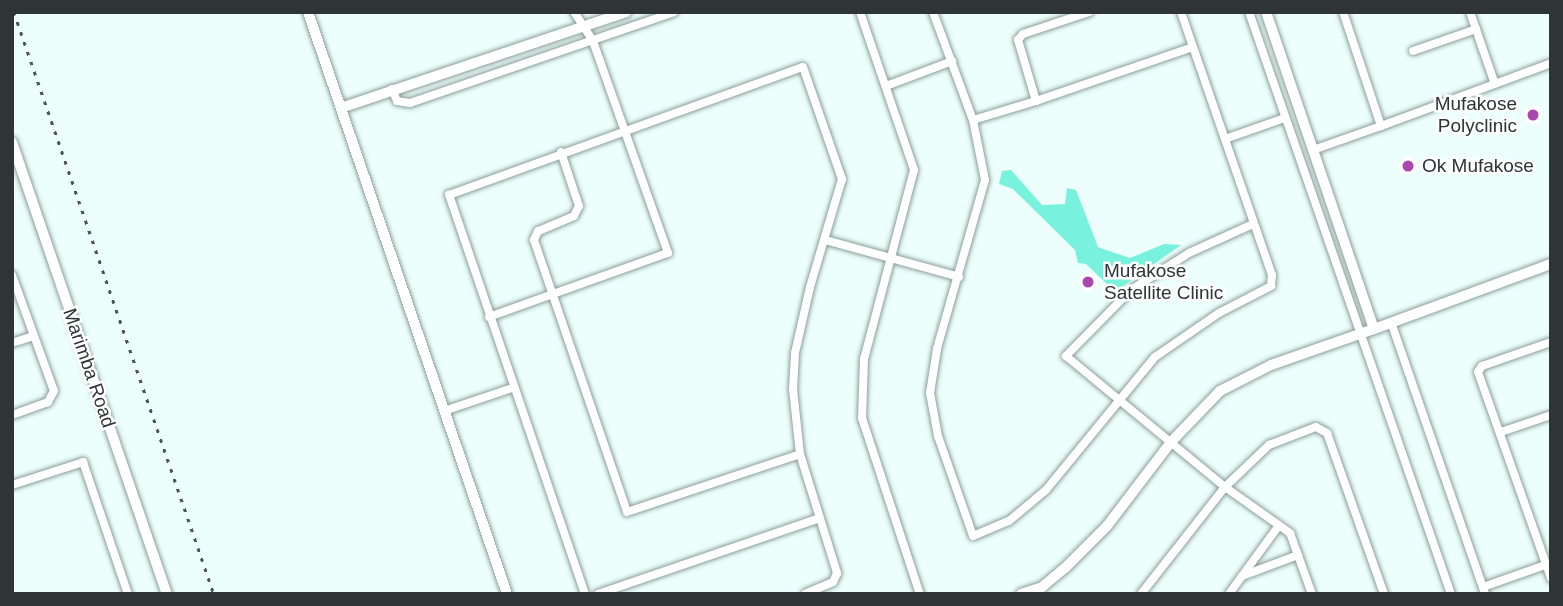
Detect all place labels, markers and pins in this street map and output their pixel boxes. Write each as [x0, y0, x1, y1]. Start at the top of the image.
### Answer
place label: Mufakose Polyclinic [1435, 93, 1517, 137]
marker: Mufakose Polyclinic [1523, 105, 1543, 125]
place label: Ok Mufakose [1422, 155, 1534, 177]
marker: Ok Mufakose [1400, 158, 1416, 174]
place label: Mufakose Satellite Clinic [1104, 260, 1223, 304]
marker: Mufakose Satellite Clinic [1078, 272, 1098, 292]

